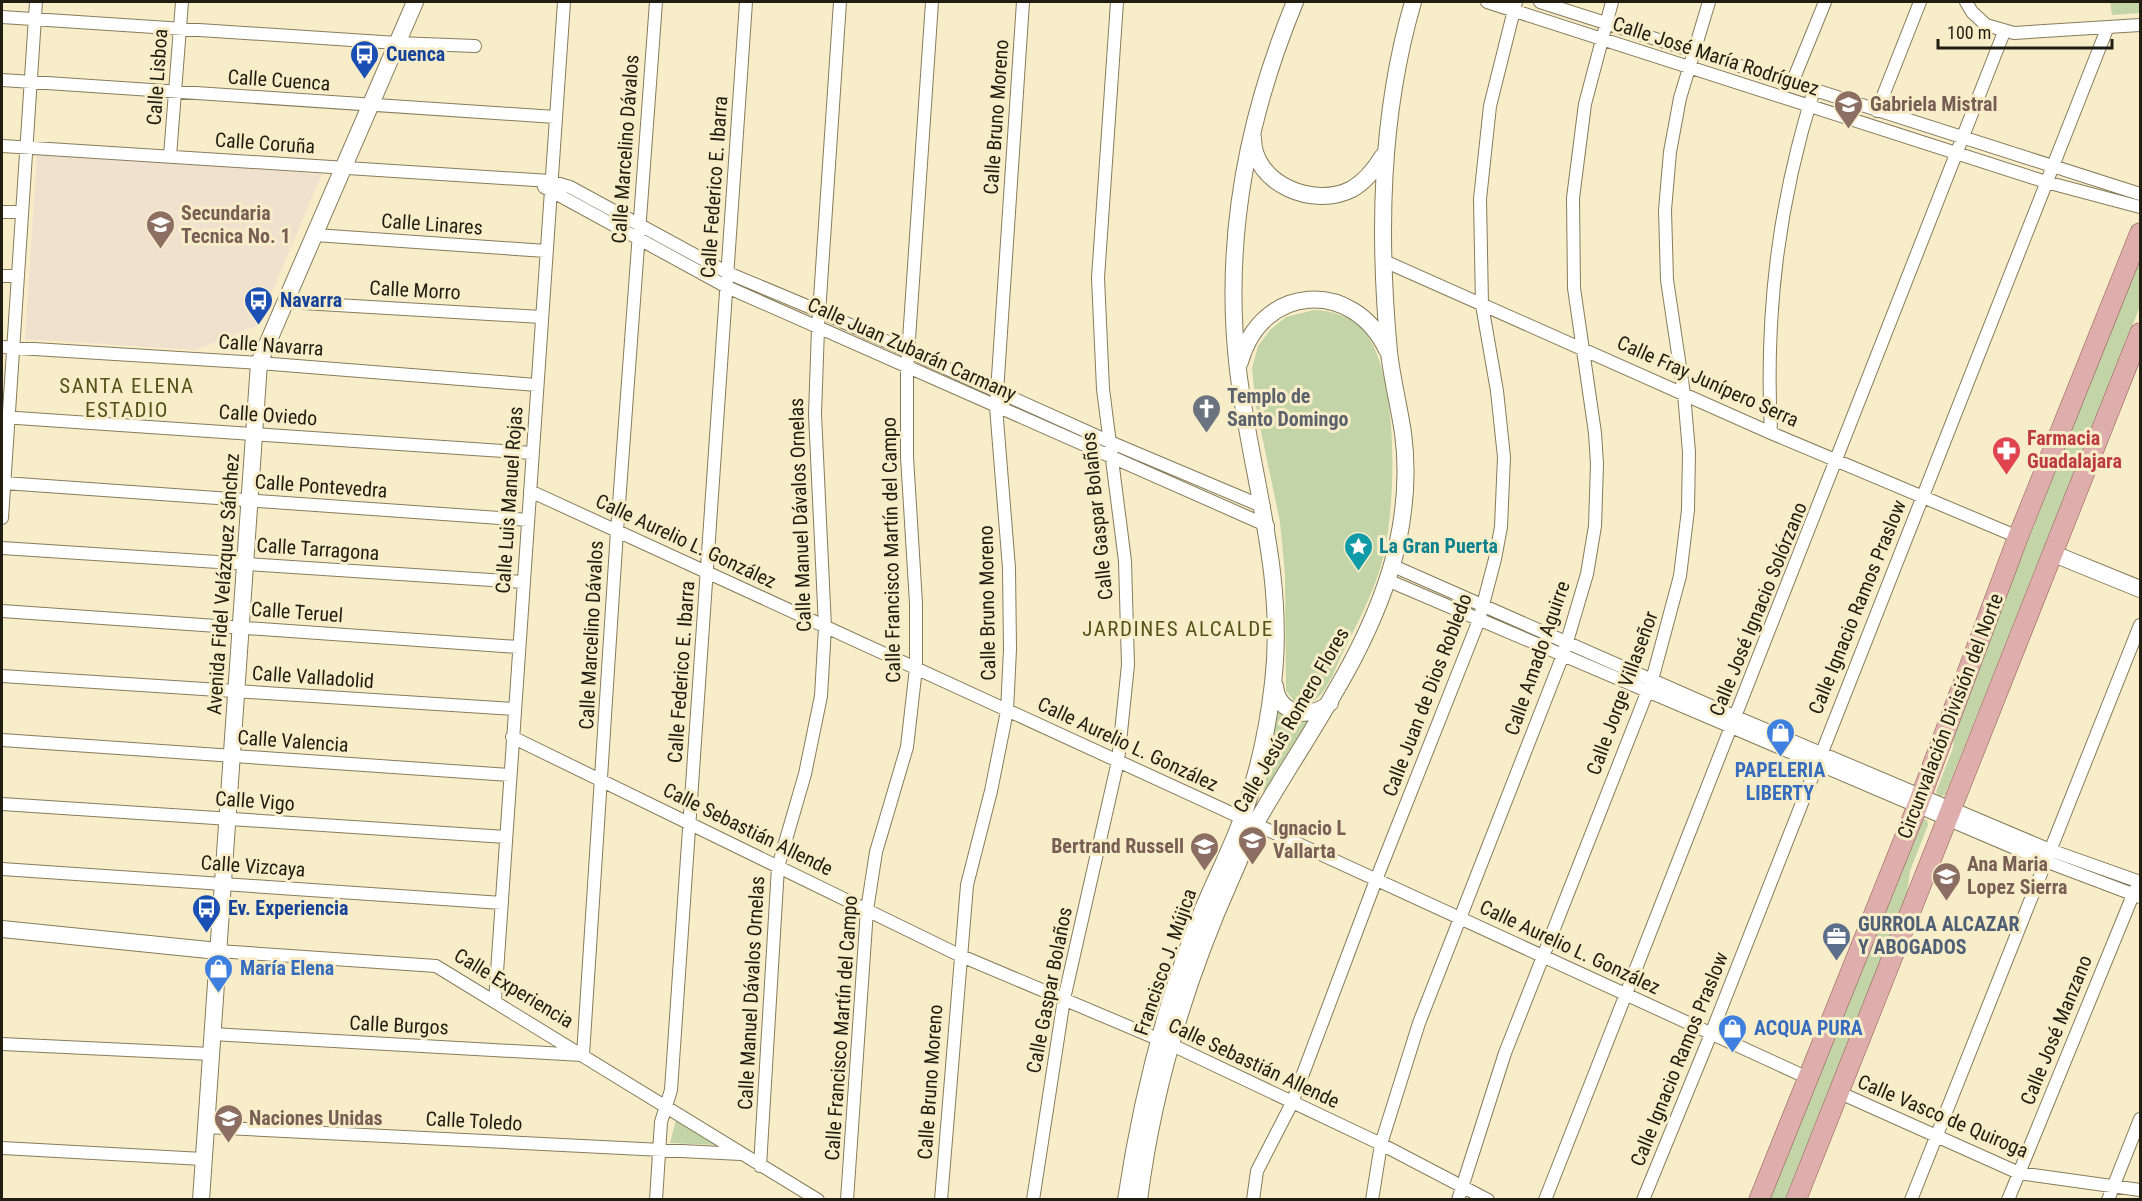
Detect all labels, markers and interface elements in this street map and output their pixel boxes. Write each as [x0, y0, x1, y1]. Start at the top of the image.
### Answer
street label: Calle José María Rodríguez [1610, 11, 1822, 101]
scale bar [1938, 12, 2112, 50]
text: 100 m [1947, 22, 1991, 43]
street label: Calle Lisboa [142, 28, 172, 126]
bus stop icon: Cuenca [349, 38, 381, 80]
street label: Calle Bruno Moreno [979, 39, 1013, 195]
place label: Cuenca [386, 42, 445, 66]
street label: Calle Marcelino Dávalos [606, 54, 644, 244]
street label: Calle Cuenca [227, 64, 331, 96]
school or university icon: Gabriela Mistral [1833, 88, 1865, 130]
place label: Gabriela Mistral [1870, 92, 1998, 116]
street label: Calle Federico E. Ibarra [696, 95, 732, 279]
street label: Calle Coruña [214, 128, 316, 158]
place label: Secundaria Tecnica No. 1 [181, 201, 291, 248]
school or university icon: Secundaria Tecnica No. 1 [144, 208, 176, 250]
street label: Calle Linares [380, 208, 484, 240]
street label: Calle Morro [369, 276, 461, 304]
bus stop icon: Navarra [243, 284, 275, 326]
place label: Navarra [280, 288, 342, 312]
street label: Calle Juan Zubarán Carmany [804, 292, 1020, 406]
street label: Calle Navarra [218, 329, 324, 361]
street label: Calle Fray Junípero Serra [1614, 330, 1802, 432]
district label: SANTA ELENA ESTADIO [59, 374, 195, 422]
place label: Templo de Santo Domingo [1227, 384, 1348, 431]
church icon: Templo de Santo Domingo [1190, 392, 1222, 434]
street label: Calle Manuel Dávalos Ornelas [784, 397, 816, 633]
street label: Calle Oviedo [218, 400, 318, 430]
street label: Calle Luis Manuel Rojas [490, 406, 528, 594]
street label: Calle Francisco Martín del Campo [877, 417, 905, 683]
place label: Farmacia Guadalajara [2027, 426, 2122, 473]
street label: Calle Gaspar Bolaños [1076, 431, 1118, 601]
pharmacy icon: Farmacia Guadalajara [1990, 434, 2022, 476]
street label: Avenida Fidel Velázquez Sánchez [202, 452, 244, 716]
street label: Calle Pontevedra [254, 469, 388, 503]
street label: Calle Aurelio L. González [592, 489, 780, 593]
street label: Calle Ignacio Ramos Praslow [1803, 496, 1911, 718]
street label: Calle José Ignacio Solórzano [1704, 498, 1812, 720]
street label: Calle Bruno Moreno [974, 525, 1000, 681]
place icon: La Gran Puerta [1342, 530, 1374, 572]
street label: Calle Tarragona [256, 533, 380, 565]
place label: La Gran Puerta [1379, 534, 1498, 558]
street label: Calle Marcelino Dávalos [574, 540, 608, 730]
street label: Calle Amado Aguirre [1499, 578, 1575, 738]
street label: Calle Federico E. Ibarra [663, 580, 699, 764]
street label: Calle Juan de Dios Robledo [1377, 590, 1477, 800]
street label: Circunvalación División del Norte [1892, 590, 2008, 842]
street label: Calle Teruel [250, 597, 344, 627]
street label: Calle Jorge Villaseñor [1581, 608, 1663, 778]
district label: JARDINES ALCALDE [1082, 617, 1274, 641]
street label: Calle Jesús Romero Flores [1228, 623, 1354, 817]
street label: Calle Valladolid [251, 661, 375, 693]
street label: Calle Aurelio L. González [1034, 692, 1222, 796]
shop icon: PAPELERIA LIBERTY [1764, 716, 1796, 758]
street label: Calle Valencia [237, 725, 349, 757]
place label: PAPELERIA LIBERTY [1735, 758, 1825, 805]
street label: Calle Sebastián Allende [659, 777, 837, 881]
street label: Calle Vigo [214, 786, 296, 816]
place label: Ignacio L Vallarta [1273, 816, 1347, 863]
school or university icon: Ignacio L Vallarta [1236, 824, 1268, 866]
school or university icon: Bertrand Russell [1189, 830, 1221, 872]
place label: Bertrand Russell [1051, 834, 1184, 858]
street label: Calle Vizcaya [200, 850, 306, 882]
place label: Ana Maria Lopez Sierra [1967, 852, 2067, 899]
school or university icon: Ana Maria Lopez Sierra [1930, 860, 1962, 902]
street label: Calle Manuel Dávalos Ornelas [733, 875, 769, 1111]
street label: Francisco J. Mújica [1129, 886, 1201, 1038]
bus stop icon: Ev. Experiencia [191, 892, 223, 934]
street label: Calle Francisco Martín del Campo [820, 895, 862, 1161]
street label: Calle Aurelio L. González [1476, 895, 1664, 999]
place label: Ev. Experiencia [228, 896, 348, 920]
street label: Calle Gaspar Bolaños [1021, 905, 1077, 1075]
place label: GURROLA ALCAZAR Y ABOGADOS [1858, 912, 2020, 959]
office icon: GURROLA ALCAZAR Y ABOGADOS [1821, 920, 1853, 962]
street label: Calle Experiencia [450, 943, 578, 1033]
street label: Calle Ignacio Ramos Praslow [1625, 948, 1733, 1170]
shop icon: María Elena [203, 952, 235, 994]
street label: Calle José Manzano [2015, 952, 2097, 1108]
place label: María Elena [240, 956, 334, 980]
street label: Calle Bruno Moreno [913, 1004, 947, 1160]
street label: Calle Burgos [349, 1010, 449, 1040]
shop icon: ACQUA PURA [1717, 1012, 1749, 1054]
street label: Calle Sebastián Allende [1165, 1013, 1343, 1113]
place label: ACQUA PURA [1754, 1016, 1863, 1040]
street label: Calle Vasco de Quiroga [1854, 1069, 2032, 1163]
school or university icon: Naciones Unidas [212, 1102, 244, 1144]
place label: Naciones Unidas [249, 1106, 383, 1130]
street label: Calle Toledo [425, 1106, 523, 1136]

